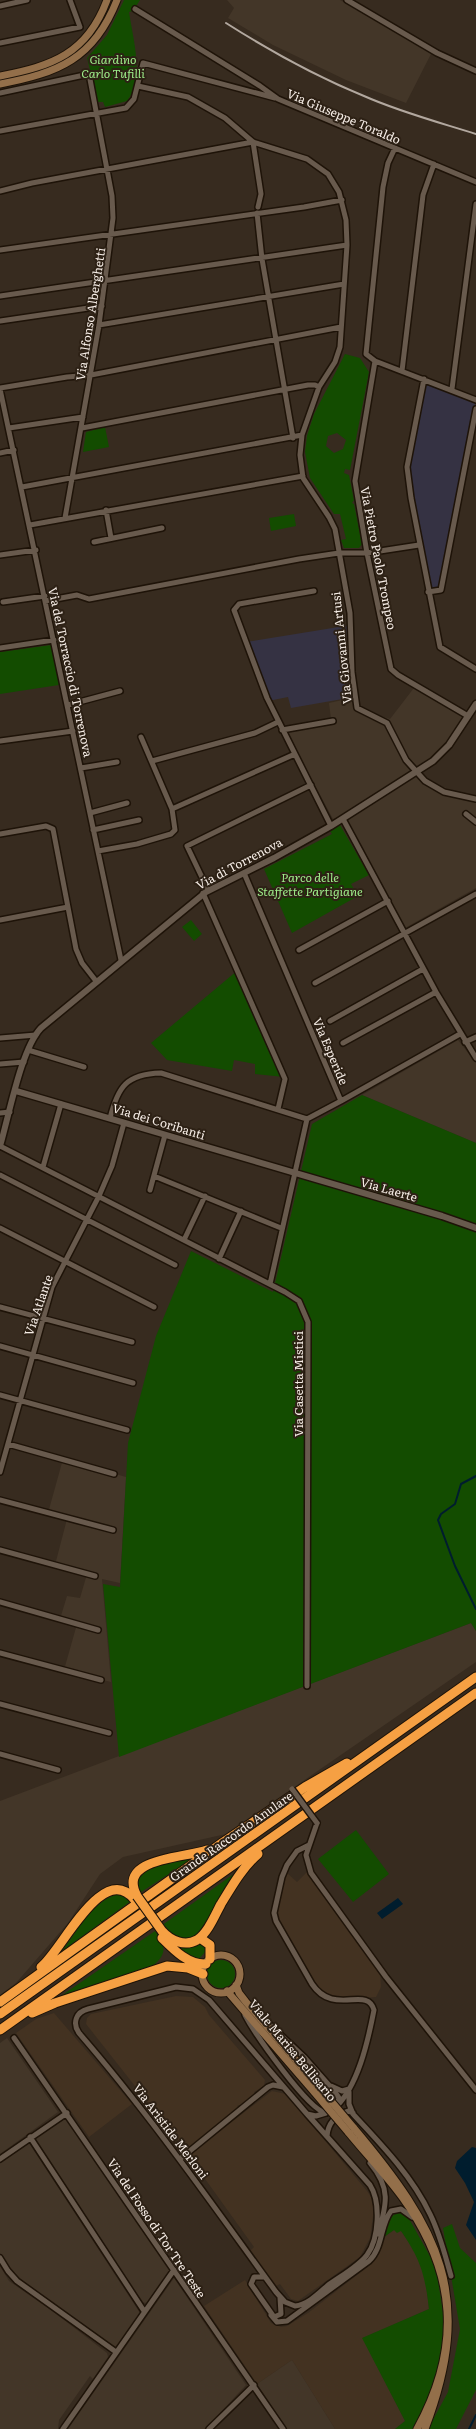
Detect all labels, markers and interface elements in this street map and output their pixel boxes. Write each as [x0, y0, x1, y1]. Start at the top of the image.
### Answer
park label: Giardino Carlo Tufilli [81, 50, 145, 82]
street label: Via Giuseppe Toraldo [284, 84, 404, 148]
street label: Via Alfonso Alberghetti [71, 246, 109, 382]
street label: Via Pietro Paolo Trompeo [356, 485, 402, 631]
street label: Via del Torraccio di Torrenova [44, 585, 98, 759]
street label: Via Giovanni Artusi [326, 591, 356, 705]
street label: Via di Torrenova [193, 832, 286, 893]
park label: Parco delle Staffette Partigiane [257, 868, 363, 900]
street label: Via Esperide [309, 1015, 353, 1087]
street label: Via dei Coribanti [110, 1098, 208, 1144]
street label: Via Laerte [358, 1172, 420, 1206]
street label: Via Atlante [19, 1272, 57, 1338]
street label: Via Casetta Mistici [289, 1331, 307, 1437]
street label: Grande Raccordo Anulare [166, 1787, 296, 1885]
street label: Viale Marisa Bellisario [245, 1995, 341, 2105]
street label: Via Aristide Merloni [129, 2079, 213, 2183]
street label: Via del Fosso di Tor Tre Teste [103, 2155, 211, 2301]

